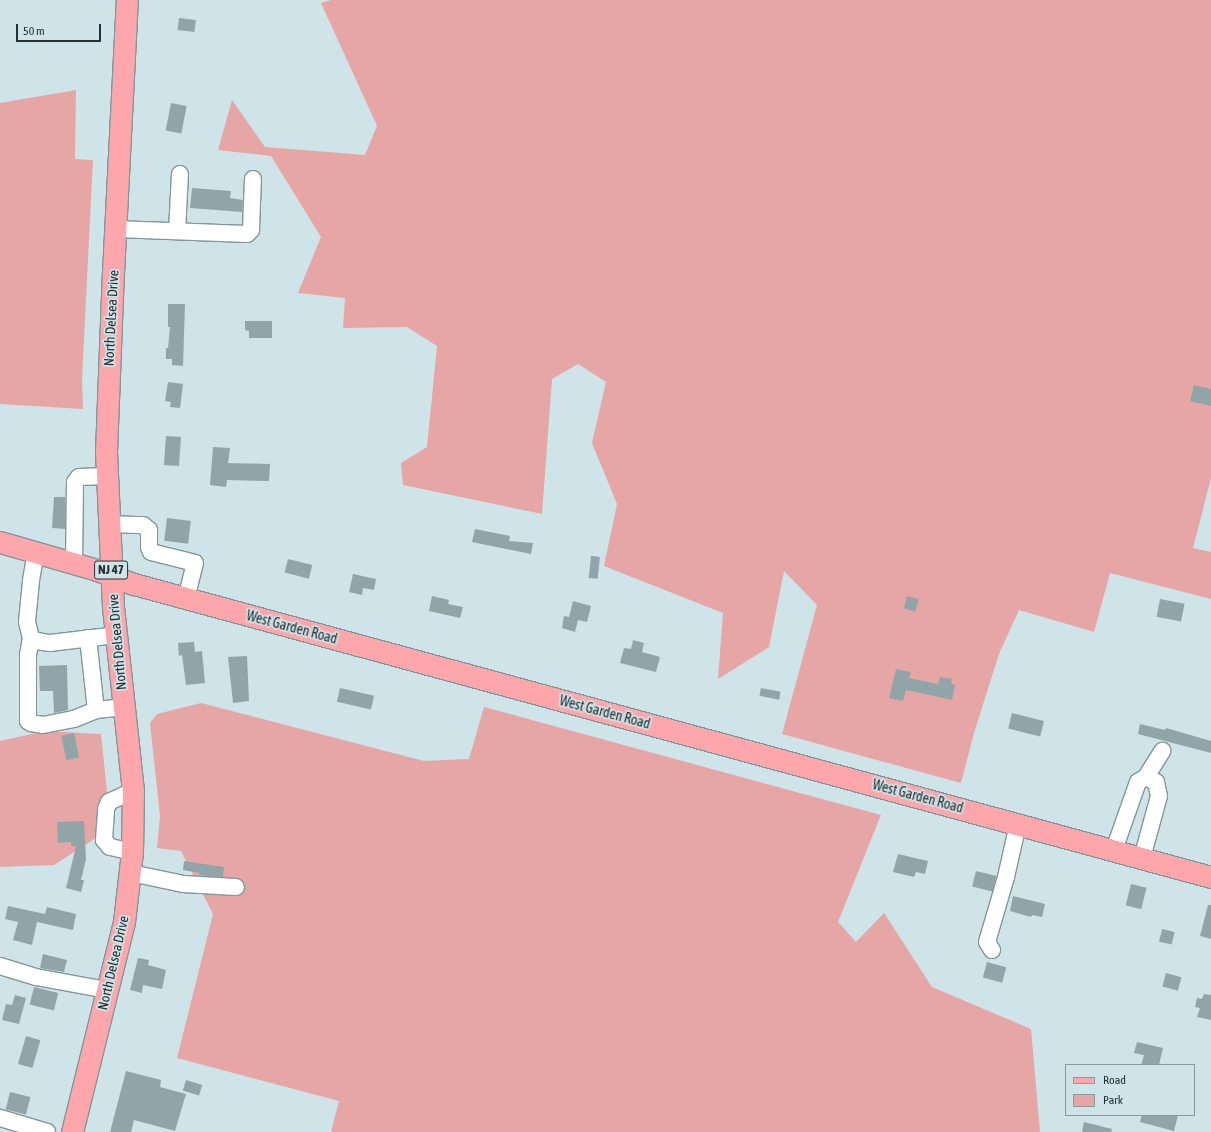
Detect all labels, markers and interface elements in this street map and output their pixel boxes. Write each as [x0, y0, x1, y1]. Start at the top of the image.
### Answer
scale bar [18, 16, 103, 42]
text: 50 m [23, 24, 45, 38]
street label: North Delsea Drive [100, 269, 122, 367]
road number: NJ 47 [94, 559, 128, 581]
street label: North Delsea Drive [104, 593, 130, 691]
street label: West Garden Road [245, 607, 339, 647]
street label: West Garden Road [558, 692, 652, 732]
street label: West Garden Road [871, 776, 965, 816]
street label: North Delsea Drive [94, 914, 132, 1012]
legend [1065, 1064, 1195, 1116]
text: Road [1103, 1073, 1126, 1087]
text: Park [1103, 1093, 1123, 1107]

